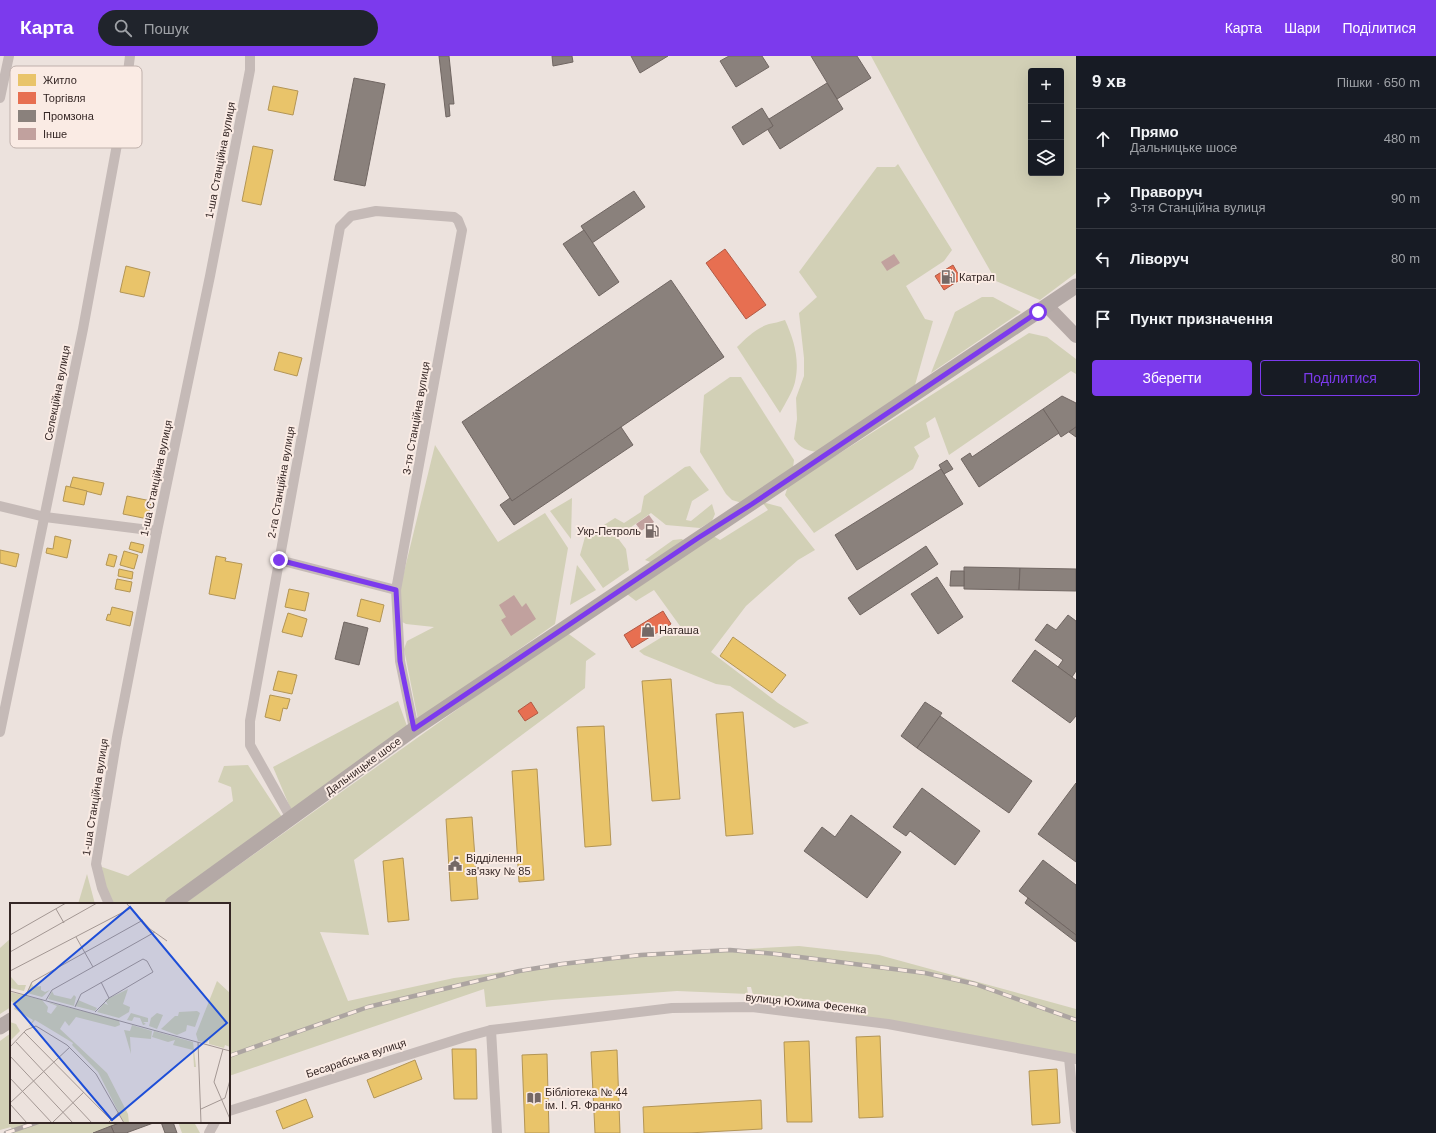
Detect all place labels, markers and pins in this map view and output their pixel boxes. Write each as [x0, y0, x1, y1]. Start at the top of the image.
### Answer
fuel station icon: Катрал [940, 269, 956, 285]
place label: Катрал [959, 271, 995, 283]
fuel station icon: Укр-Петроль [644, 523, 660, 539]
place label: Укр-Петроль [577, 525, 641, 537]
shop icon: Наташа [640, 622, 656, 638]
place label: Наташа [659, 624, 700, 636]
place label: Відділення зв'язку № 85 [466, 852, 531, 877]
public building icon: Відділення зв'язку № 85 [447, 856, 463, 872]
place label: Бібліотека № 44 ім. І. Я. Франко [545, 1086, 628, 1111]
library icon: Бібліотека № 44 ім. І. Я. Франко [526, 1090, 542, 1106]

